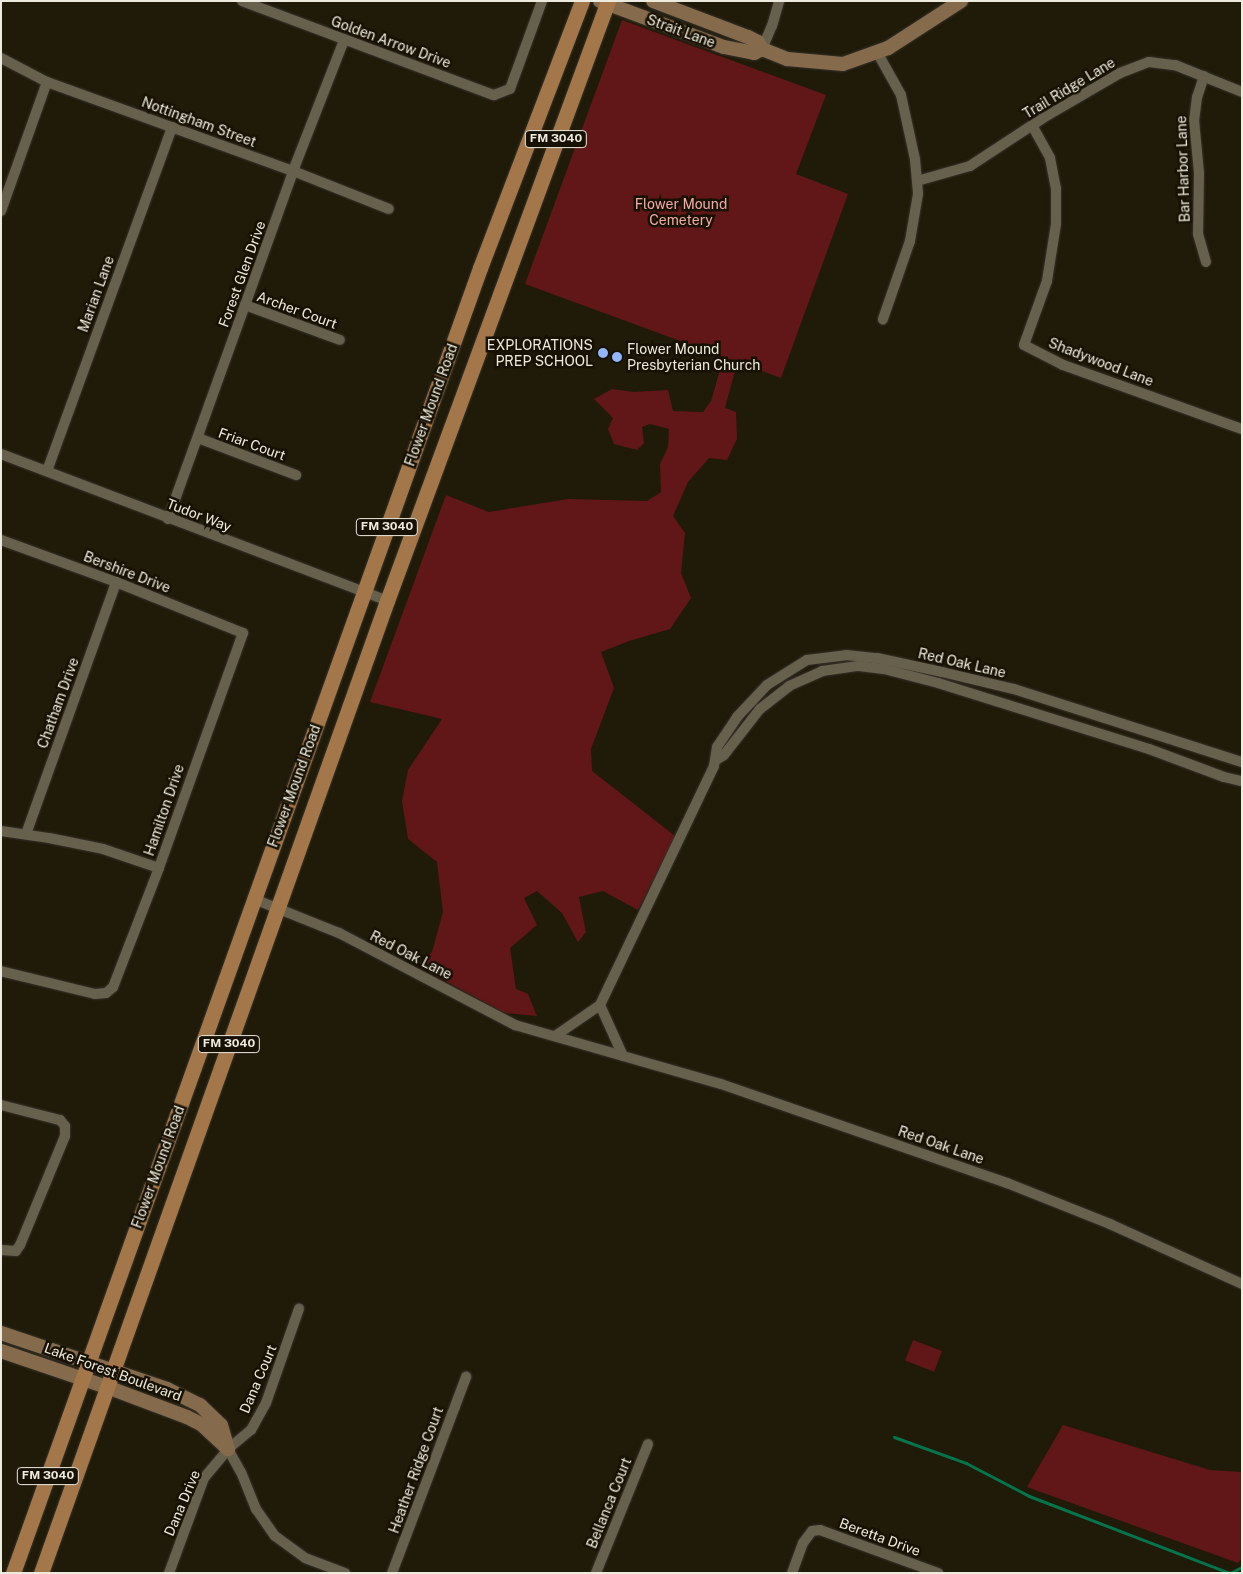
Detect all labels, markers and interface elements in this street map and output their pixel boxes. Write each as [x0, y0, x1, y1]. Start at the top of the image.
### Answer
street label: Strait Lane [645, 11, 717, 51]
street label: Golden Arrow Drive [329, 13, 453, 71]
street label: Trail Ridge Lane [1020, 54, 1118, 122]
street label: Nottingham Street [139, 93, 259, 151]
street label: Bar Harbor Lane [1173, 115, 1193, 223]
road number: FM 3040 [525, 130, 587, 148]
park label: Flower Mound Cemetery [635, 196, 727, 228]
street label: Forest Glen Drive [215, 218, 269, 330]
street label: Marian Lane [74, 254, 118, 334]
street label: Archer Court [255, 288, 339, 332]
street label: Shadywood Lane [1046, 334, 1156, 390]
place label: EXPLORATIONS PREP SCHOOL [487, 337, 593, 370]
place label: Flower Mound Presbyterian Church [627, 341, 760, 374]
street label: Flower Mound Road [401, 342, 461, 468]
marker: EXPLORATIONS PREP SCHOOL [597, 347, 609, 359]
marker: Flower Mound Presbyterian Church [611, 351, 623, 363]
street label: Friar Court [216, 424, 288, 464]
street label: Tudor Way [164, 495, 234, 535]
road number: FM 3040 [356, 518, 418, 536]
street label: Bershire Drive [81, 548, 173, 596]
street label: Red Oak Lane [916, 645, 1008, 681]
street label: Chatham Drive [34, 655, 82, 751]
street label: Flower Mound Road [264, 723, 324, 849]
street label: Hamilton Drive [140, 762, 188, 858]
street label: Red Oak Lane [367, 927, 455, 983]
road number: FM 3040 [198, 1034, 260, 1054]
street label: Flower Mound Road [128, 1104, 188, 1230]
street label: Red Oak Lane [896, 1122, 986, 1168]
street label: Lake Forest Boulevard [42, 1339, 184, 1405]
street label: Dana Court [236, 1342, 280, 1416]
street label: Heather Ridge Court [385, 1404, 447, 1536]
street label: Bellanca Court [583, 1455, 635, 1551]
road number: FM 3040 [17, 1466, 79, 1485]
street label: Dana Drive [161, 1467, 203, 1539]
street label: Beretta Drive [837, 1515, 923, 1559]

